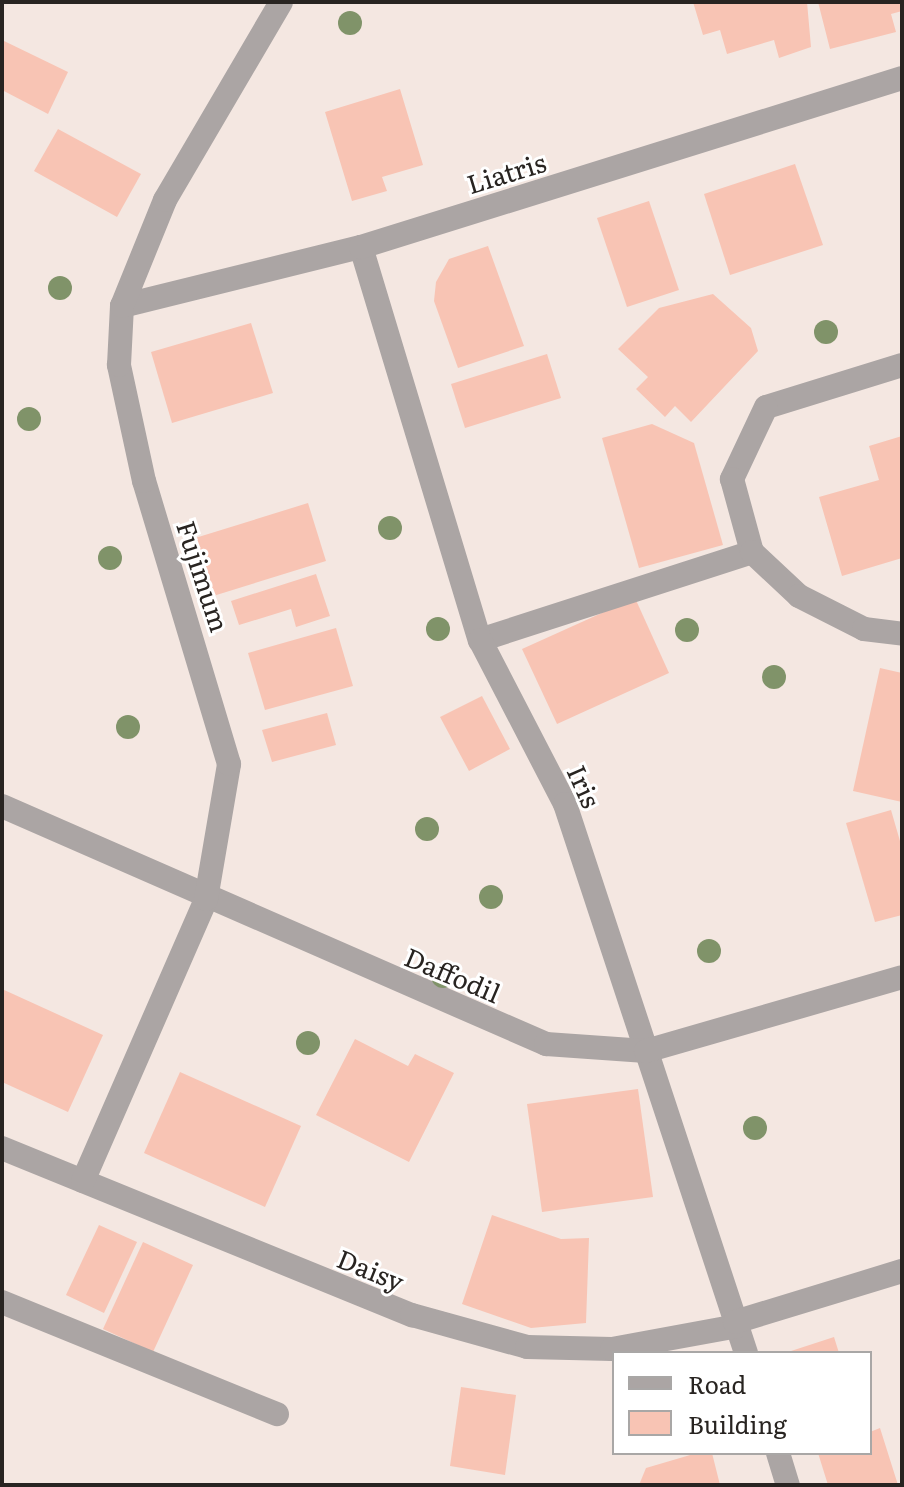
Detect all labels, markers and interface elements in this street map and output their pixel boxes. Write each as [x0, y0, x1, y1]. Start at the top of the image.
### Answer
street label: Liatris [463, 145, 549, 199]
street label: Fujimum [171, 517, 237, 635]
street label: Iris [562, 760, 608, 812]
street label: Daffodil [400, 940, 506, 1008]
street label: Daisy [333, 1242, 409, 1296]
legend [612, 1351, 872, 1455]
text: Road [688, 1366, 746, 1401]
text: Building [688, 1406, 787, 1441]

